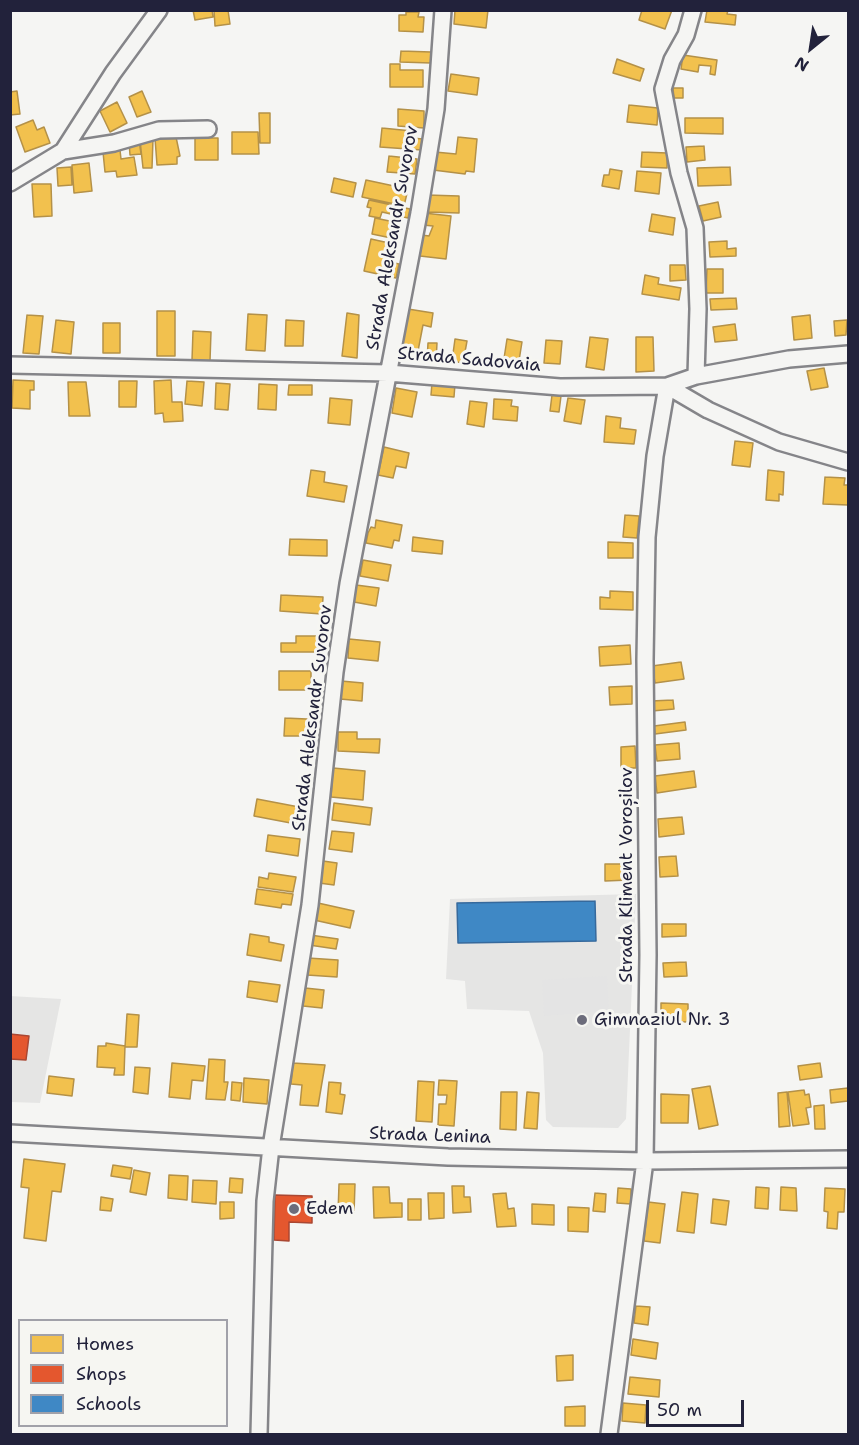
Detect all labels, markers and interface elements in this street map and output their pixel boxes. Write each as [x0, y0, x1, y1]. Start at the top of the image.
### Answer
north arrow [781, 18, 841, 78]
text: N [791, 52, 812, 76]
street label: Strada Aleksandr Suvorov [363, 124, 423, 352]
street label: Strada Sadovaia [396, 343, 542, 377]
street label: Strada Aleksandr Suvorov [288, 604, 338, 832]
street label: Strada Kliment Voroșilov [616, 767, 638, 983]
place label: Gimnaziul Nr. 3 [594, 1009, 730, 1031]
marker: Gimnaziul Nr. 3 [575, 1013, 589, 1027]
street label: Strada Lenina [369, 1123, 491, 1149]
place label: Edem [306, 1198, 353, 1220]
marker: Edem [287, 1202, 301, 1216]
legend [18, 1319, 228, 1427]
text: Homes [76, 1332, 134, 1356]
text: Shops [76, 1362, 127, 1386]
scale bar [649, 1388, 746, 1426]
text: Schools [76, 1392, 142, 1416]
text: 50 m [657, 1398, 702, 1422]

